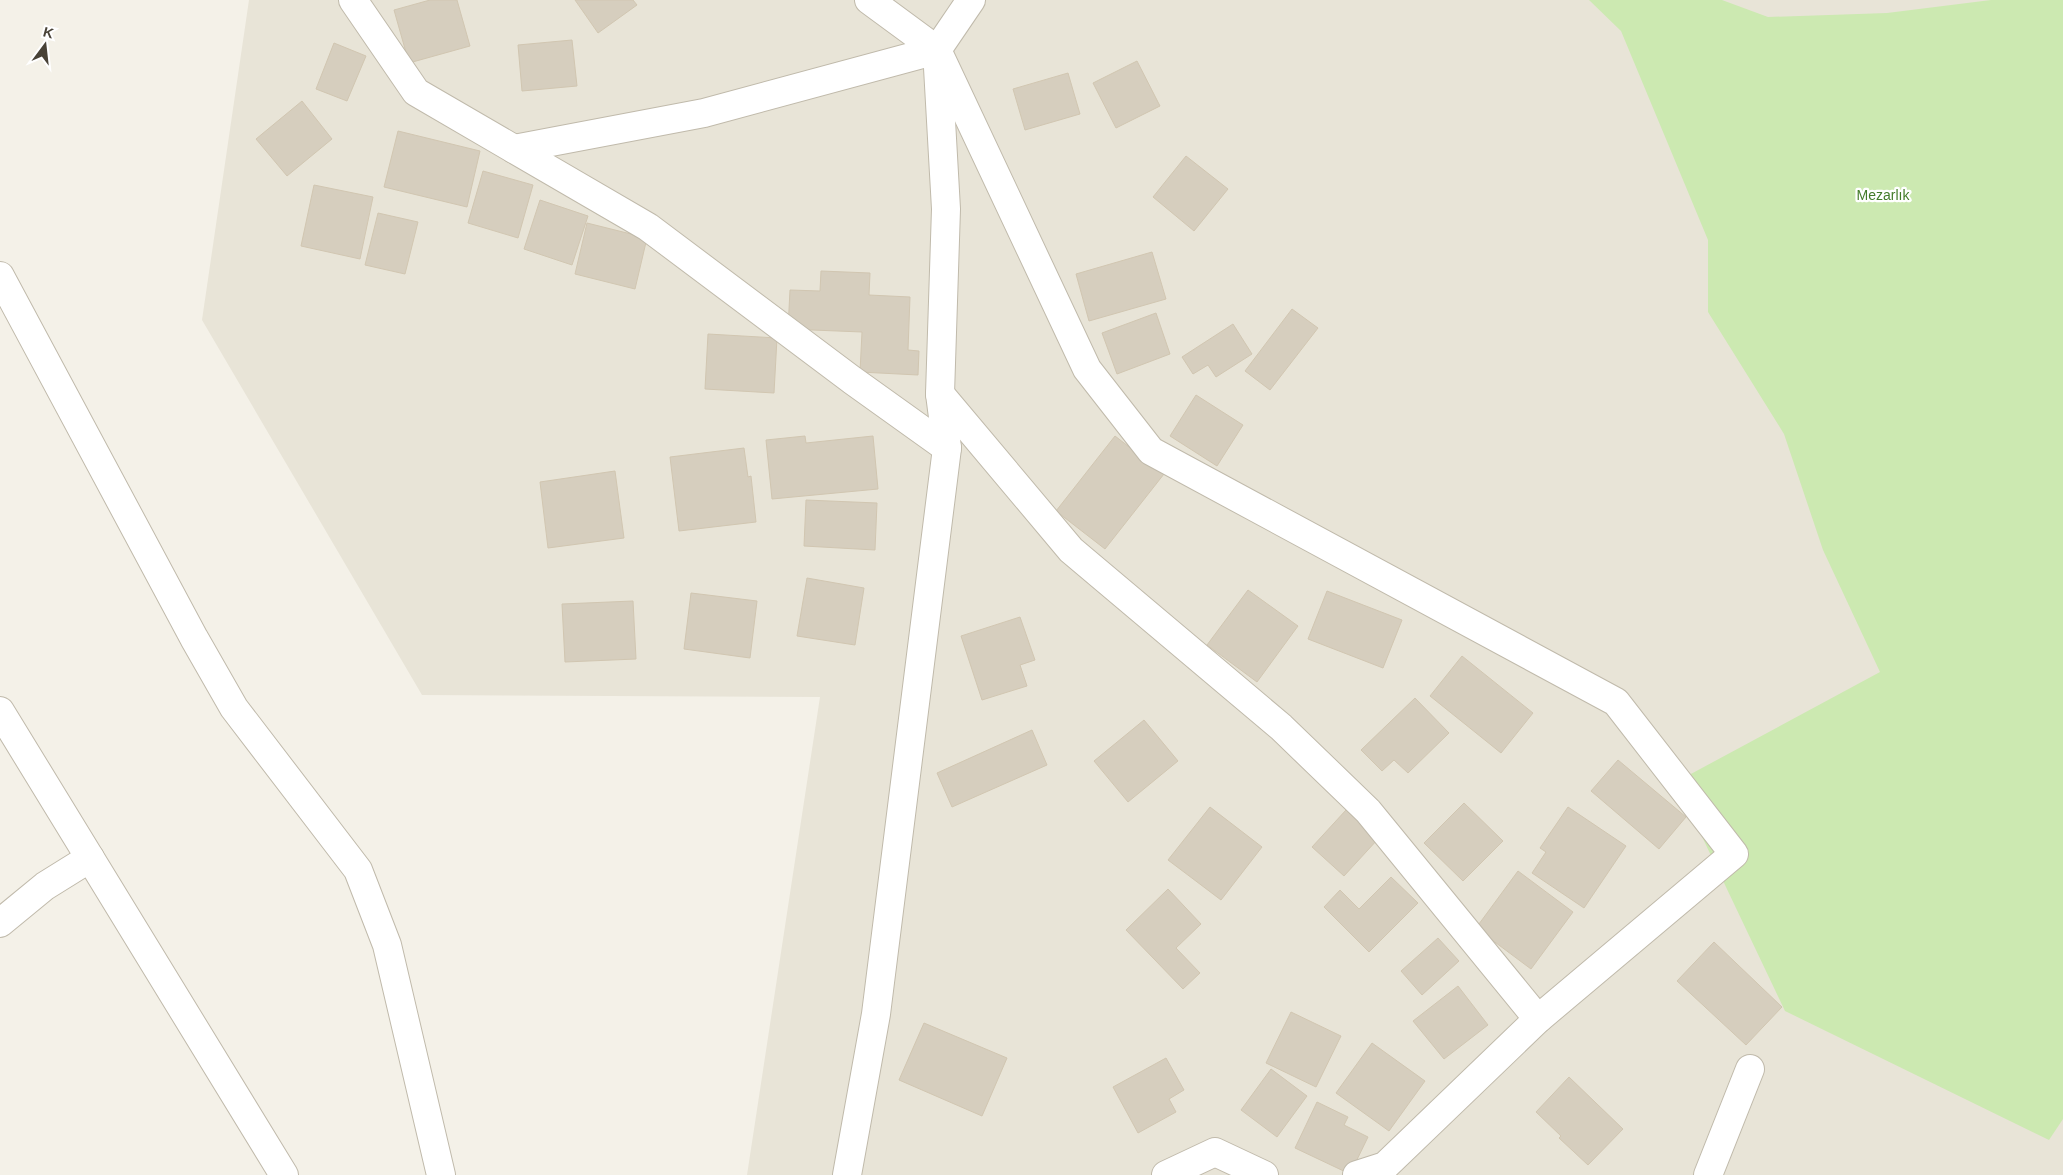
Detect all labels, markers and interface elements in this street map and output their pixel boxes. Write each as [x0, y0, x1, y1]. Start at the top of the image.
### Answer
north arrow [20, 20, 70, 70]
text: K [41, 23, 55, 41]
park label: Mezarlık [1857, 187, 1910, 203]

